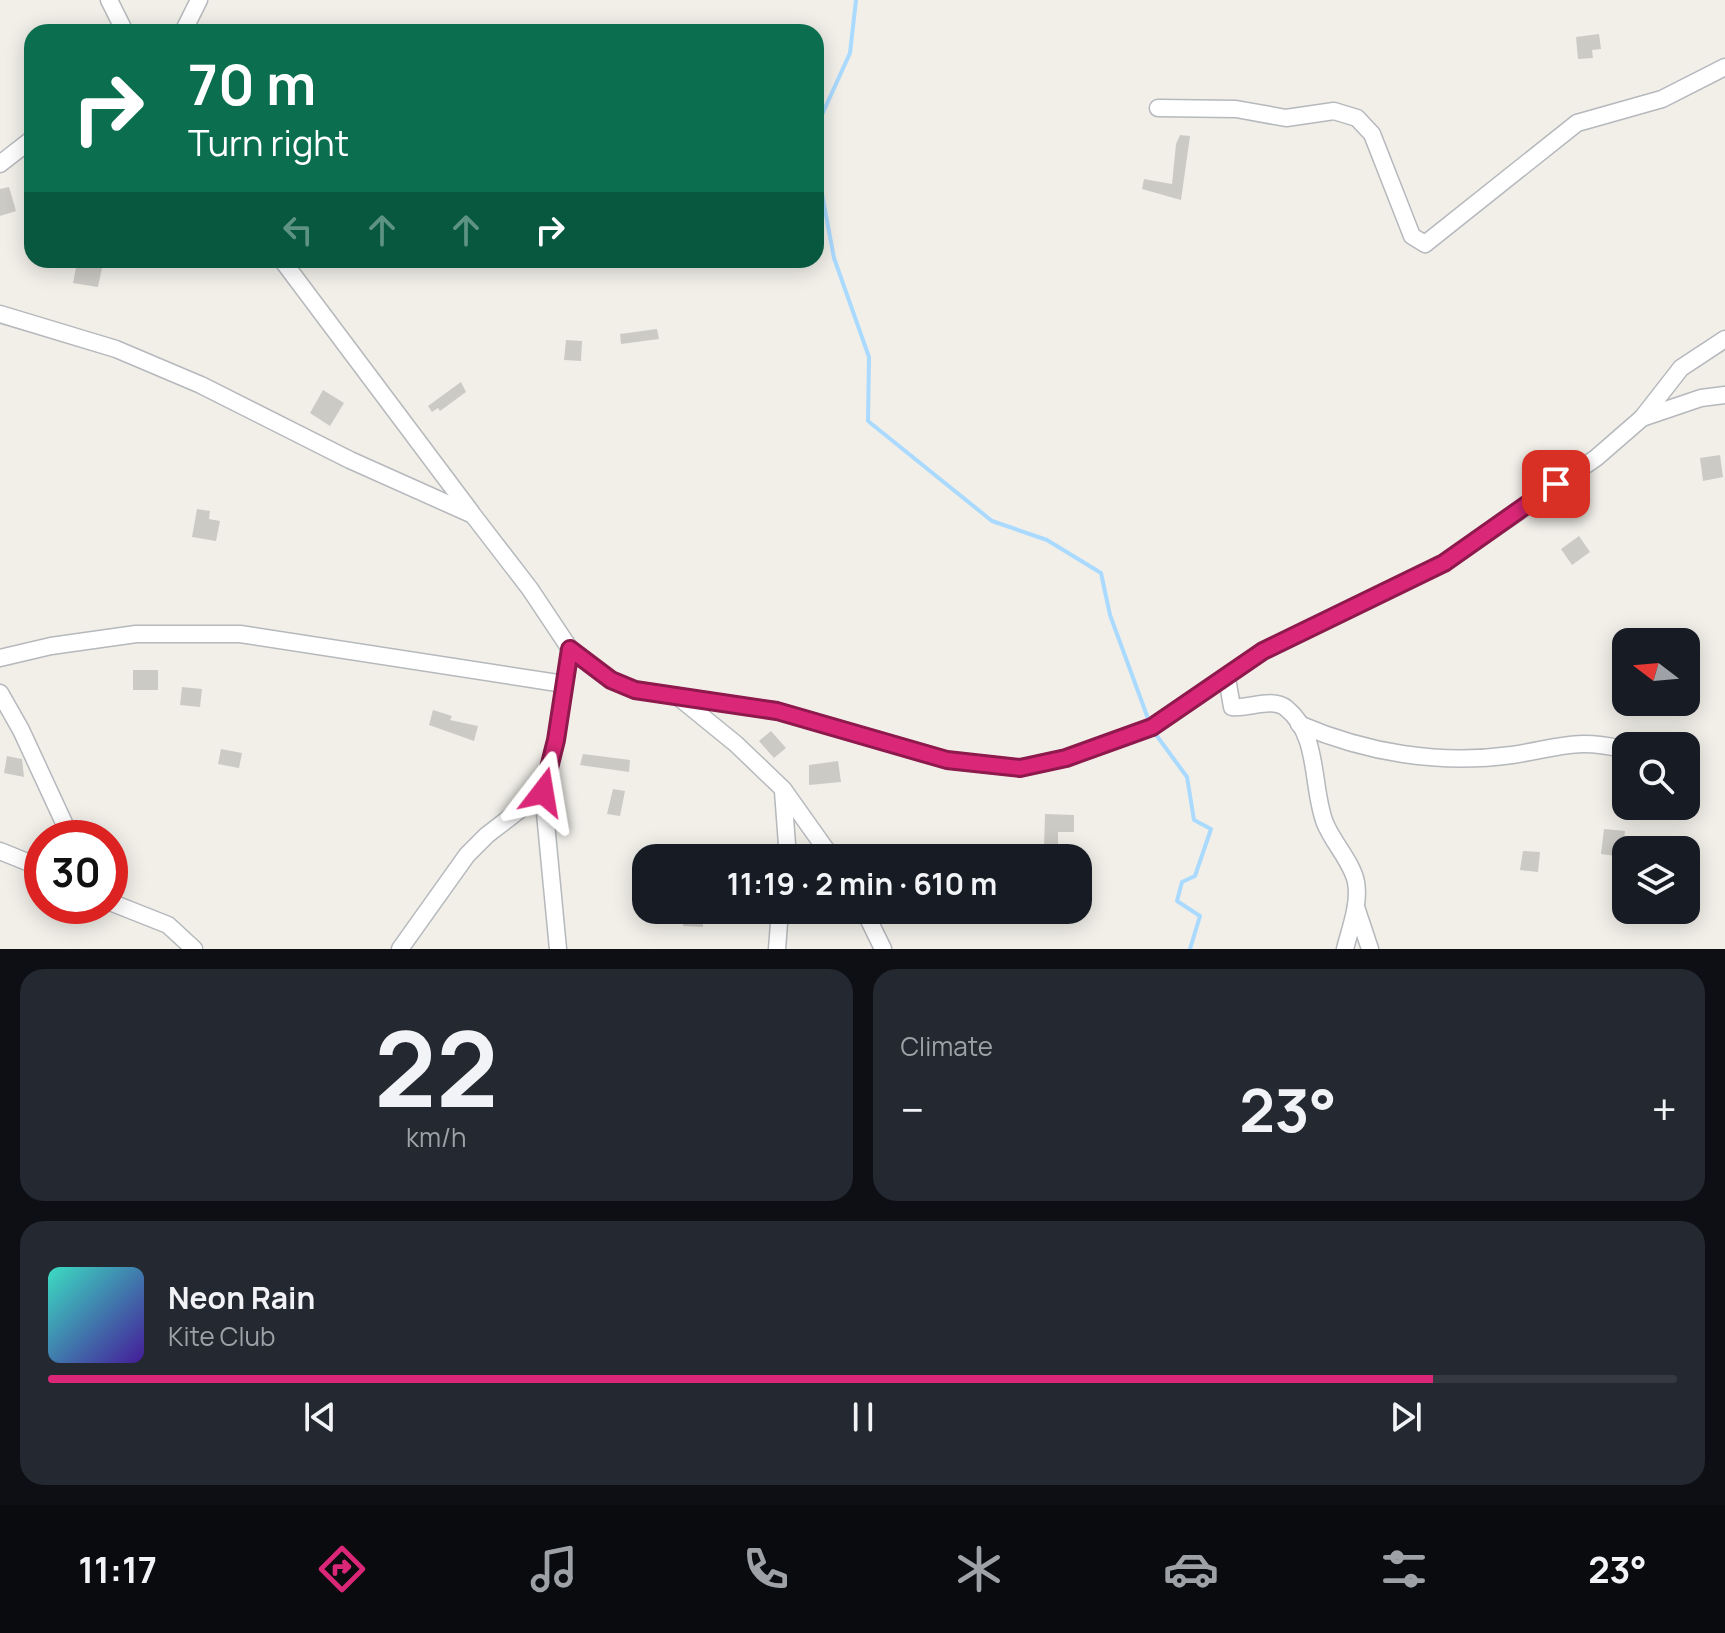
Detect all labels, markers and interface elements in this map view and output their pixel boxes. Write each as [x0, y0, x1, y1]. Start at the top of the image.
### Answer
text: 70 m [188, 45, 316, 122]
icon: right [56, 56, 160, 160]
text: Turn right [188, 118, 349, 167]
icon: left [276, 208, 320, 252]
icon: ahead [360, 208, 404, 252]
icon: ahead [444, 208, 488, 252]
icon: right [528, 208, 572, 252]
pin [1522, 450, 1590, 518]
icon: arrive [1534, 462, 1578, 506]
north arrow [1612, 628, 1700, 716]
map controls [1612, 628, 1700, 924]
button: search [1612, 732, 1700, 820]
position arrow [501, 750, 585, 834]
speed limit sign: 30 [24, 820, 128, 924]
button: layers [1612, 836, 1700, 924]
text: 11:19 · 2 min · 610 m [727, 863, 997, 904]
text: 22 [374, 996, 498, 1138]
text: Climate [901, 1028, 993, 1064]
text: 23° [1239, 1068, 1337, 1150]
text: − [901, 1079, 924, 1139]
text: + [1652, 1079, 1677, 1139]
text: km/h [406, 1119, 466, 1155]
text: Neon Rain [168, 1277, 315, 1318]
text: Kite Club [168, 1318, 275, 1354]
icon: previous [298, 1395, 342, 1439]
icon: pause [841, 1395, 885, 1439]
icon: next [1384, 1395, 1428, 1439]
icon: directions [314, 1541, 370, 1597]
icon: music [526, 1541, 582, 1597]
icon: phone [738, 1541, 794, 1597]
icon: climate [951, 1541, 1007, 1597]
icon: car [1163, 1541, 1219, 1597]
icon: filters [1376, 1541, 1432, 1597]
text: 11:17 [78, 1545, 157, 1594]
text: 23° [1588, 1545, 1647, 1594]

